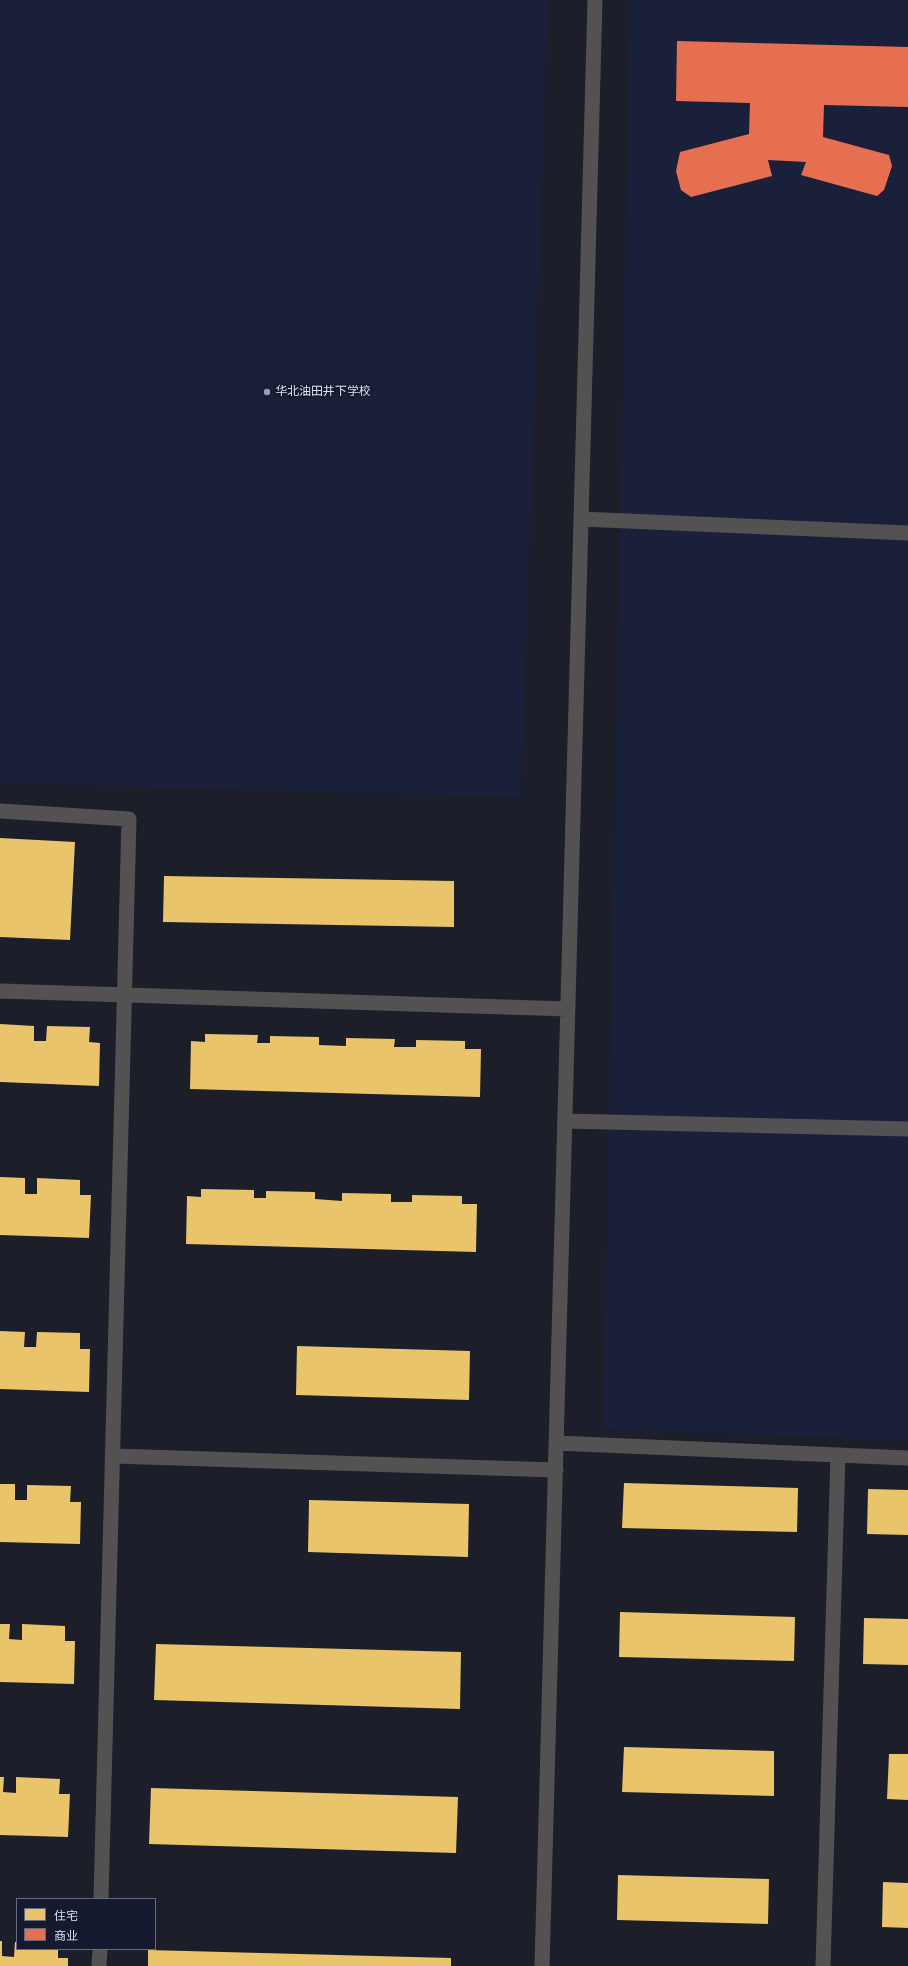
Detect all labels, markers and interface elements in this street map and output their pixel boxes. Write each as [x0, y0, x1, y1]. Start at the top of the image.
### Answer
place label: 华北油田井下学校 [275, 385, 371, 399]
marker: 华北油田井下学校 [262, 387, 272, 397]
legend [16, 1898, 156, 1950]
text: 住宅 [54, 1909, 78, 1923]
text: 商业 [54, 1929, 78, 1943]

